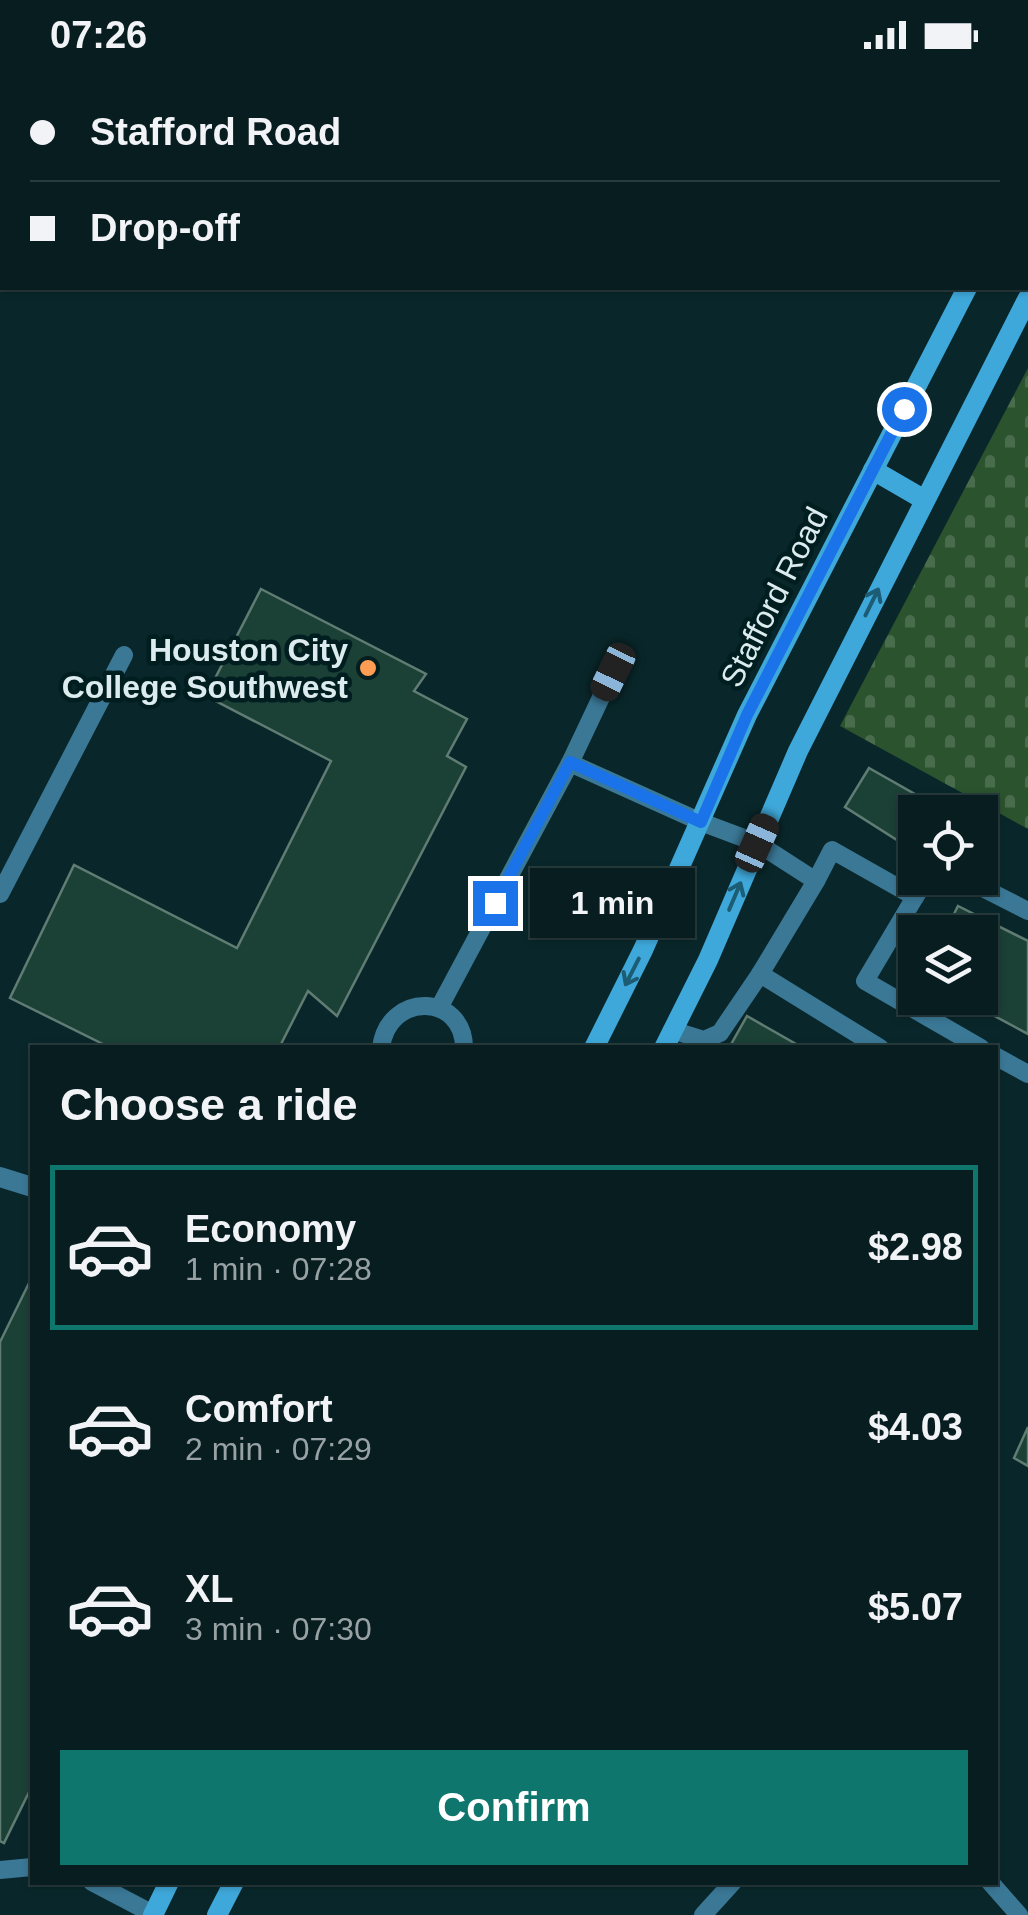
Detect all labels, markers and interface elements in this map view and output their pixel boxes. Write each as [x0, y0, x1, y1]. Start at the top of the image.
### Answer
text: 07:26 [50, 14, 147, 56]
text: Stafford Road [90, 111, 341, 153]
text: Drop-off [90, 207, 240, 249]
route start [882, 387, 927, 432]
street label: Stafford Road [713, 501, 835, 693]
one-way arrow [863, 587, 882, 617]
place label: Houston City College Southwest [62, 632, 348, 705]
car [586, 638, 640, 706]
marker: Houston City College Southwest [357, 657, 379, 679]
map controls [898, 795, 998, 1015]
button: locate [898, 795, 998, 895]
car [731, 809, 783, 877]
callout: 1 min [530, 868, 695, 938]
route end [473, 881, 518, 926]
one-way arrow [727, 881, 745, 912]
text: 1 min [571, 885, 654, 921]
button: layers [898, 915, 998, 1015]
one-way arrow [622, 957, 641, 987]
text: Choose a ride [60, 1079, 358, 1130]
icon: car [65, 1203, 155, 1293]
text: Economy [185, 1208, 356, 1250]
text: $2.98 [868, 1226, 963, 1268]
text: 1 min · 07:28 [185, 1251, 372, 1287]
icon: car [65, 1383, 155, 1473]
text: Comfort [185, 1388, 333, 1430]
text: $4.03 [868, 1406, 963, 1448]
text: 2 min · 07:29 [185, 1431, 372, 1467]
icon: car [65, 1563, 155, 1653]
text: XL [185, 1568, 234, 1610]
text: $5.07 [868, 1586, 963, 1628]
text: 3 min · 07:30 [185, 1611, 372, 1647]
button: Confirm [60, 1750, 968, 1865]

